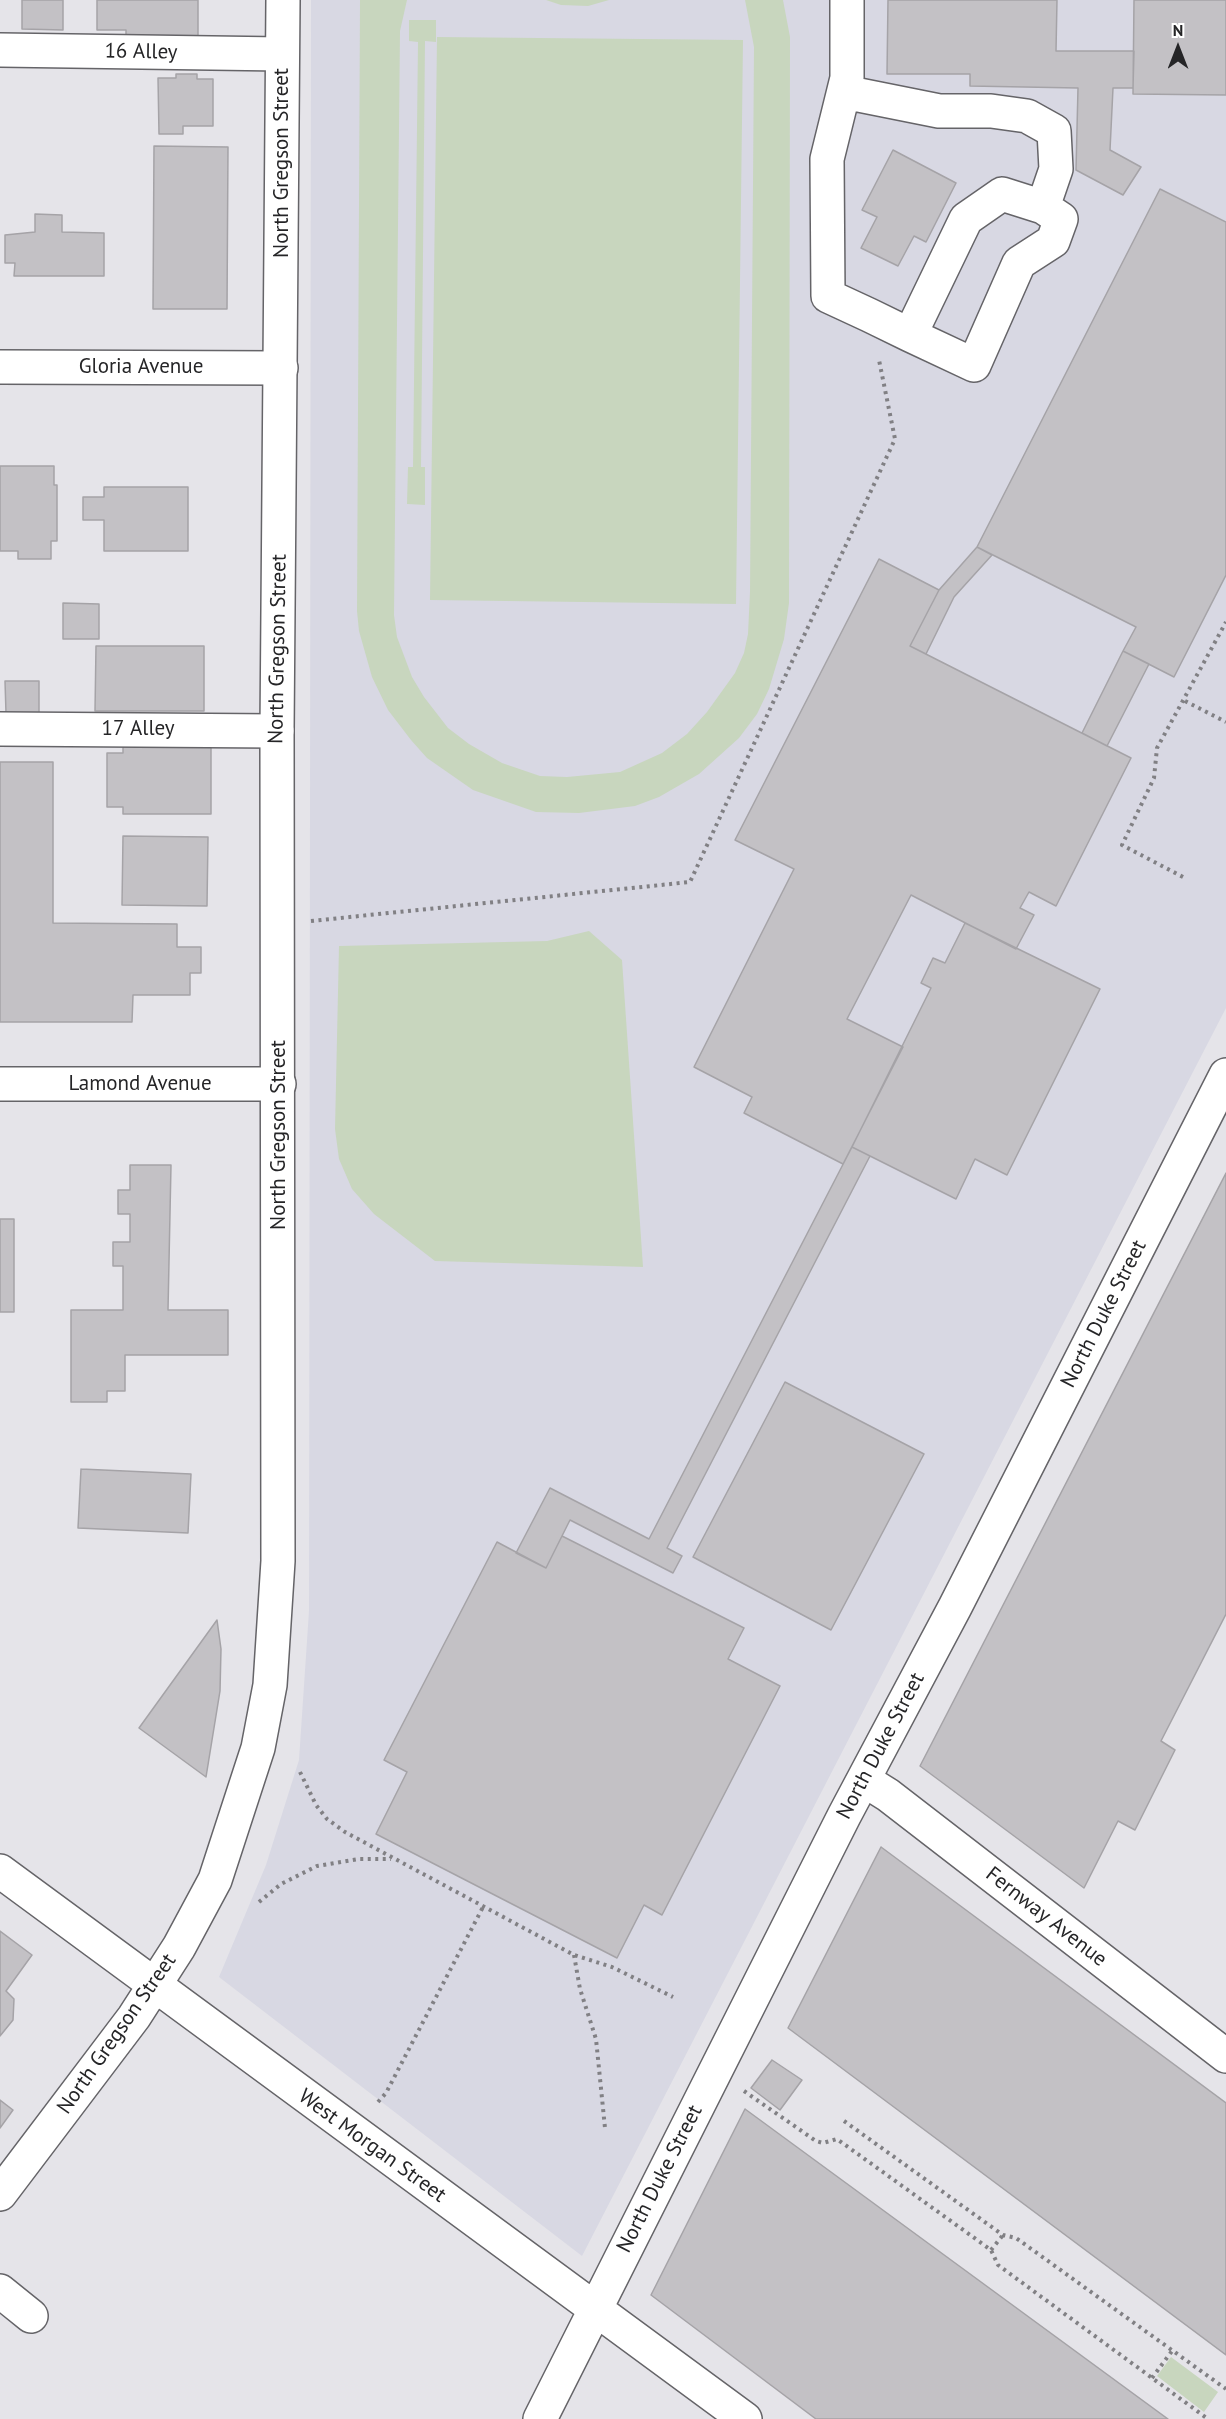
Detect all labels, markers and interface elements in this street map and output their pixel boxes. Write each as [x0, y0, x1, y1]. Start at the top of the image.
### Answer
north arrow [1148, 18, 1208, 78]
text: N [1173, 20, 1183, 40]
street label: 16 Alley [104, 39, 178, 65]
street label: North Gregson Street [269, 68, 295, 258]
street label: Gloria Avenue [79, 354, 203, 380]
street label: North Gregson Street [264, 554, 292, 744]
street label: 17 Alley [101, 716, 175, 742]
street label: North Gregson Street [266, 1040, 292, 1230]
street label: Lamond Avenue [68, 1071, 212, 1097]
street label: North Duke Street [1056, 1236, 1152, 1392]
street label: North Duke Street [832, 1669, 930, 1823]
street label: Fernway Avenue [980, 1862, 1112, 1972]
street label: North Gregson Street [52, 1949, 182, 2119]
street label: West Morgan Street [293, 2084, 451, 2208]
street label: North Duke Street [612, 2101, 708, 2257]

